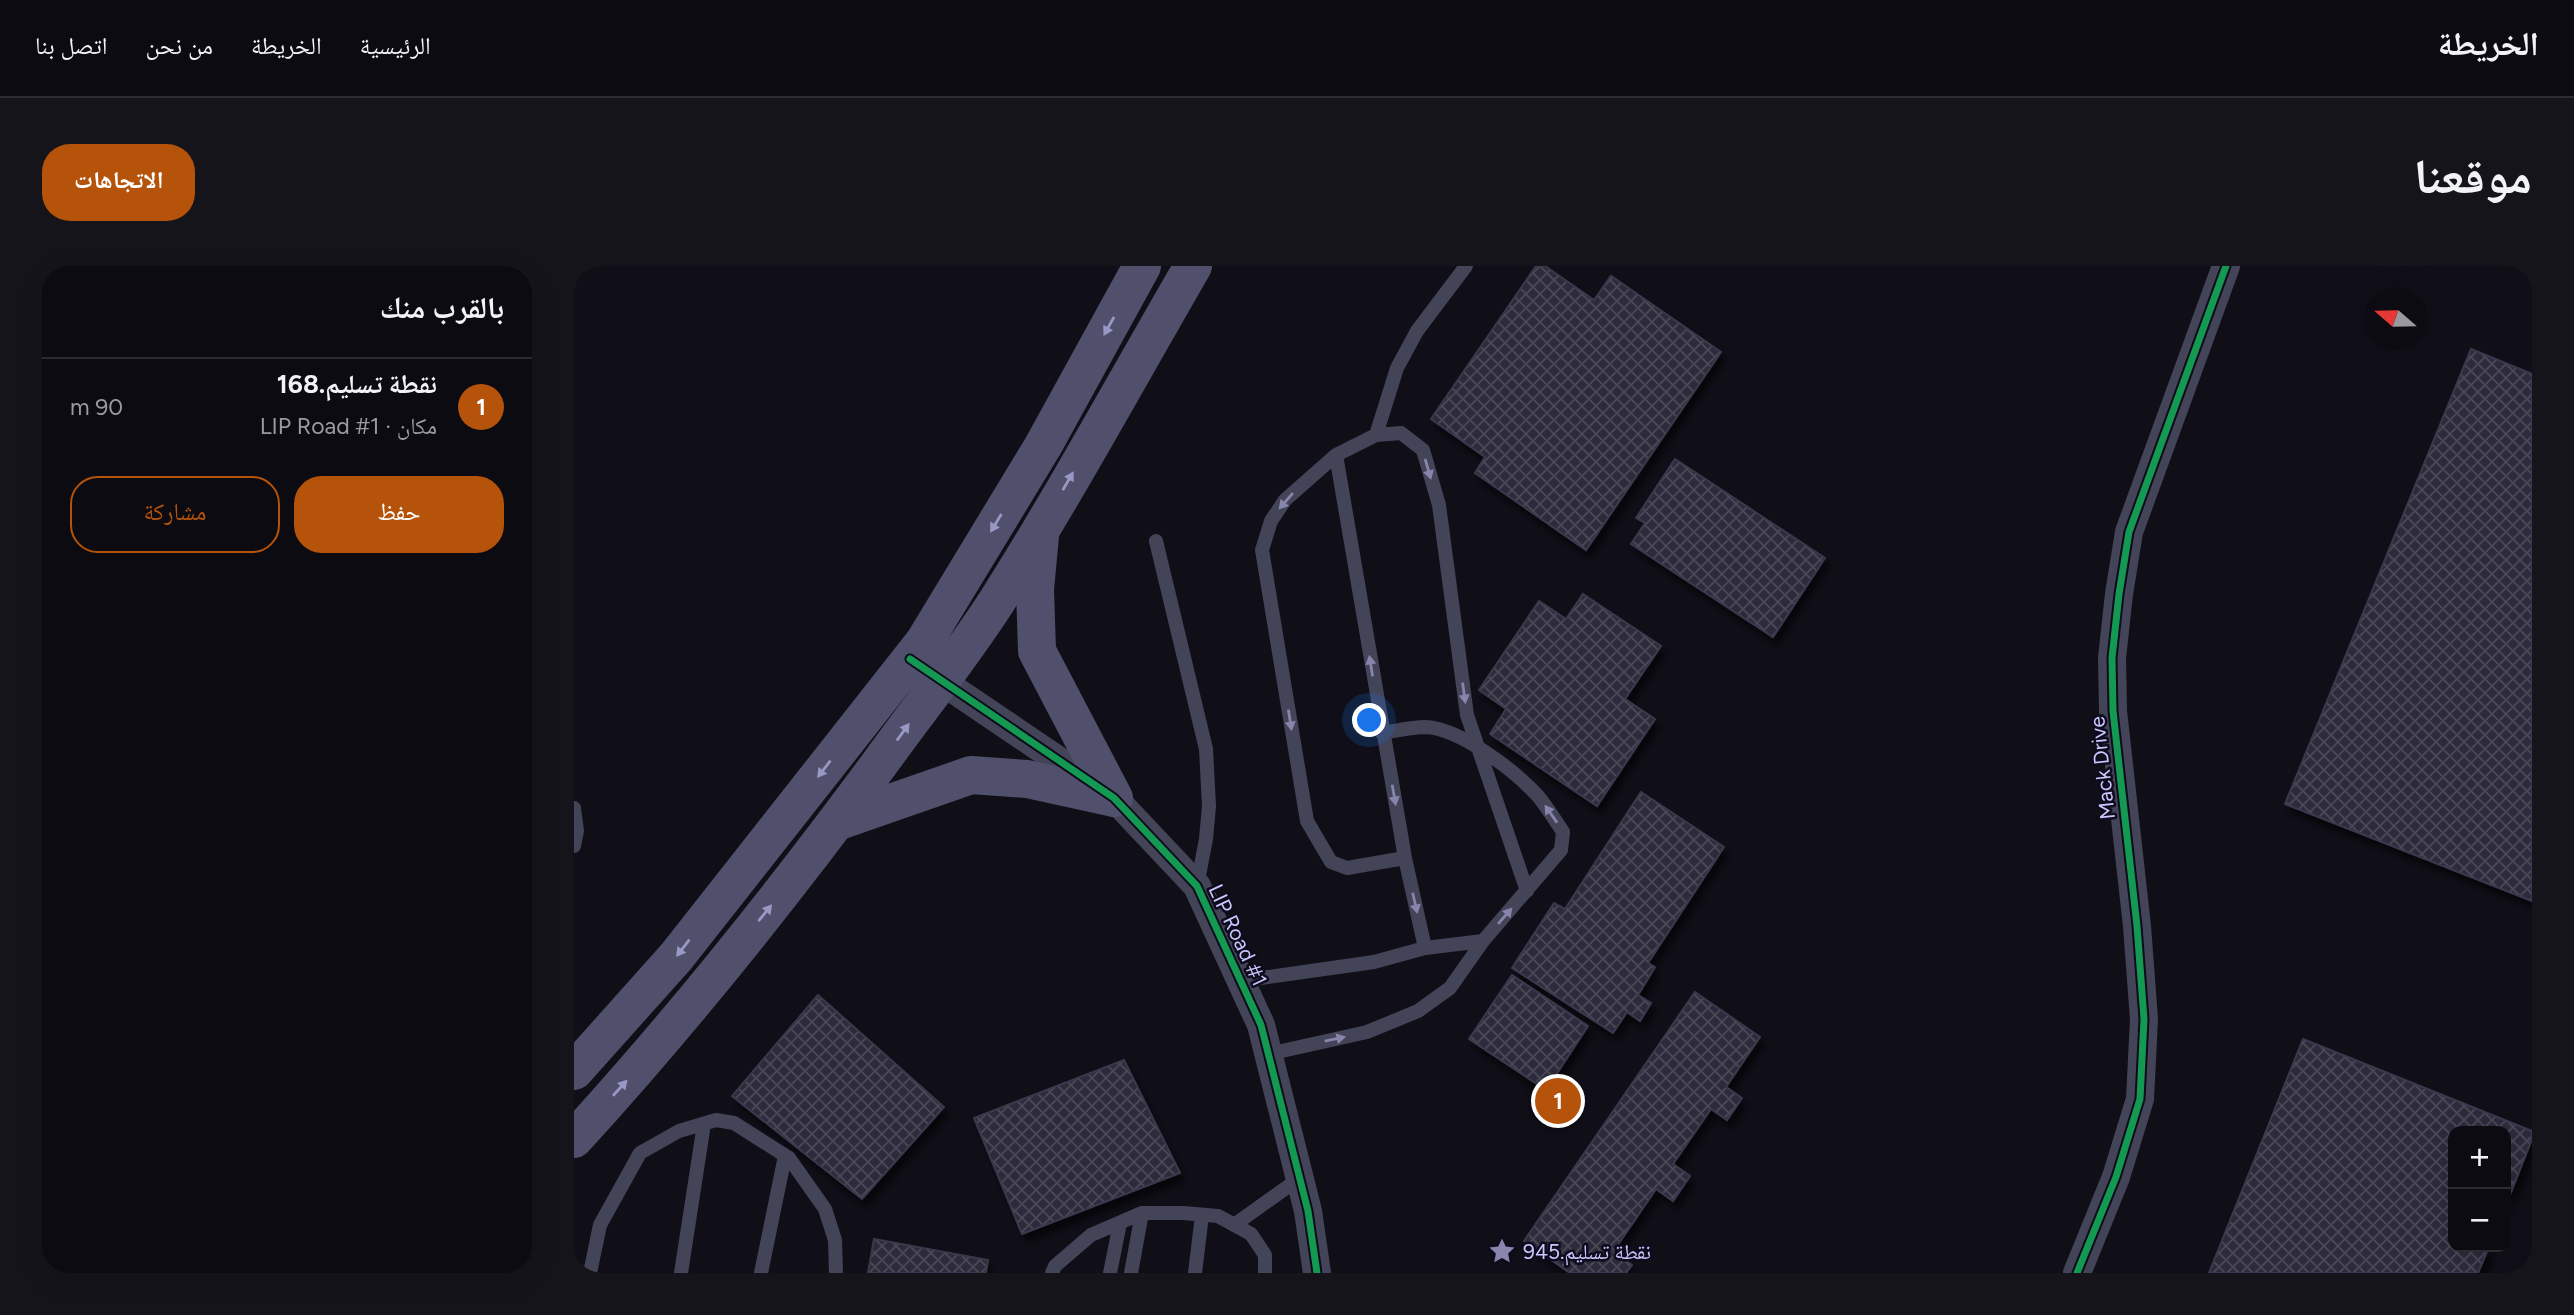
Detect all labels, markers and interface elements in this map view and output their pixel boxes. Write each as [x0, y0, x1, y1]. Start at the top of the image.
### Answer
text: الخريطة [2438, 24, 2539, 63]
text: اتصل بنا [35, 31, 107, 60]
text: من نحن [145, 31, 213, 60]
text: الخريطة [251, 31, 322, 60]
text: الرئيسية [360, 31, 431, 60]
button: الاتجاهات [42, 144, 195, 221]
text: موقعنا [2414, 146, 2532, 205]
north arrow [2364, 287, 2427, 350]
text: بالقرب منك [380, 289, 504, 326]
one-way arrow [1103, 316, 1115, 336]
text: نقطة تسليم.168 [277, 368, 437, 400]
text: 90 m [70, 393, 123, 421]
text: 1 [476, 393, 486, 421]
text: مكان · LIP Road #1 [260, 412, 437, 440]
one-way arrow [1424, 458, 1434, 479]
one-way arrow [1062, 471, 1074, 491]
button: مشاركة [70, 476, 280, 553]
button: حفظ [294, 476, 504, 553]
one-way arrow [1278, 492, 1294, 510]
one-way arrow [990, 514, 1003, 533]
one-way arrow [1365, 654, 1376, 676]
one-way arrow [1459, 682, 1470, 704]
your location [1352, 703, 1386, 737]
one-way arrow [1285, 709, 1296, 731]
street label: Mack Drive [2084, 715, 2120, 821]
one-way arrow [896, 723, 910, 741]
one-way arrow [816, 760, 831, 778]
one-way arrow [1388, 784, 1399, 806]
one-way arrow [1544, 805, 1558, 823]
street label: LIP Road #1 [1204, 880, 1272, 990]
one-way arrow [1410, 892, 1421, 914]
one-way arrow [757, 905, 772, 922]
one-way arrow [1497, 907, 1513, 925]
one-way arrow [676, 939, 691, 957]
one-way arrow [1324, 1034, 1346, 1045]
pin: 1 [1535, 1075, 1581, 1127]
one-way arrow [612, 1079, 628, 1097]
map controls [2448, 1126, 2511, 1252]
button: + [2448, 1126, 2511, 1189]
button: − [2448, 1189, 2511, 1252]
place icon: نقطة تسليم.945 [1487, 1236, 1517, 1266]
place label: نقطة تسليم.945 [1523, 1239, 1651, 1266]

